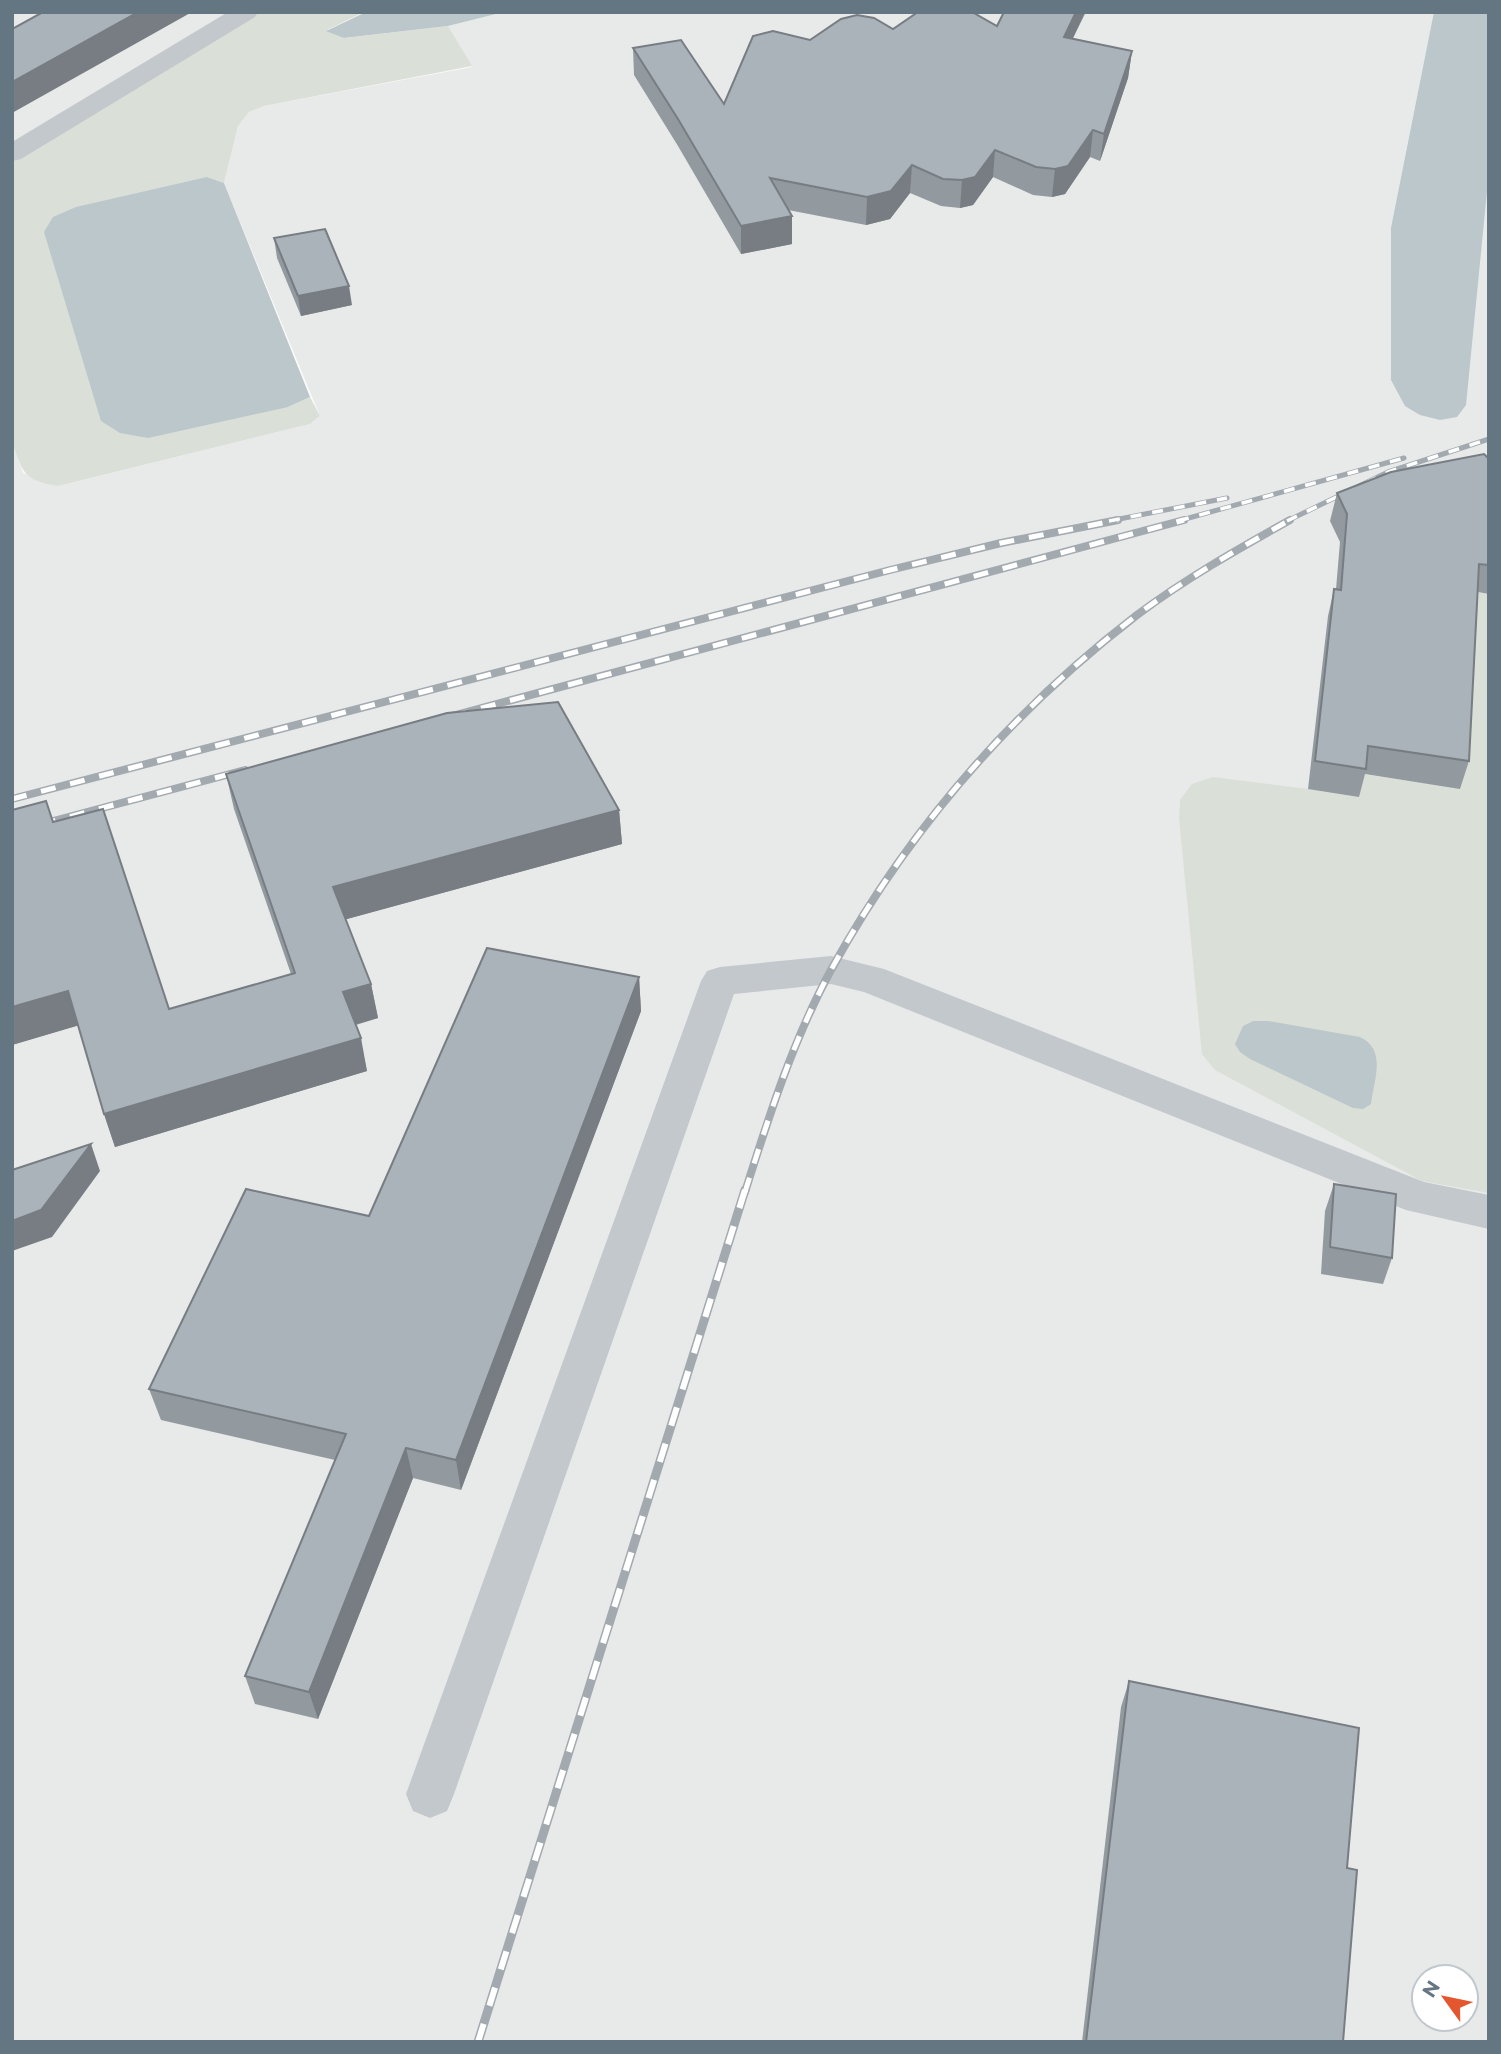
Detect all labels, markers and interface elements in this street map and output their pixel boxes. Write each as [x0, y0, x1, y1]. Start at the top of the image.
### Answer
north arrow [1410, 1963, 1480, 2033]
text: N [1417, 1976, 1445, 2002]

